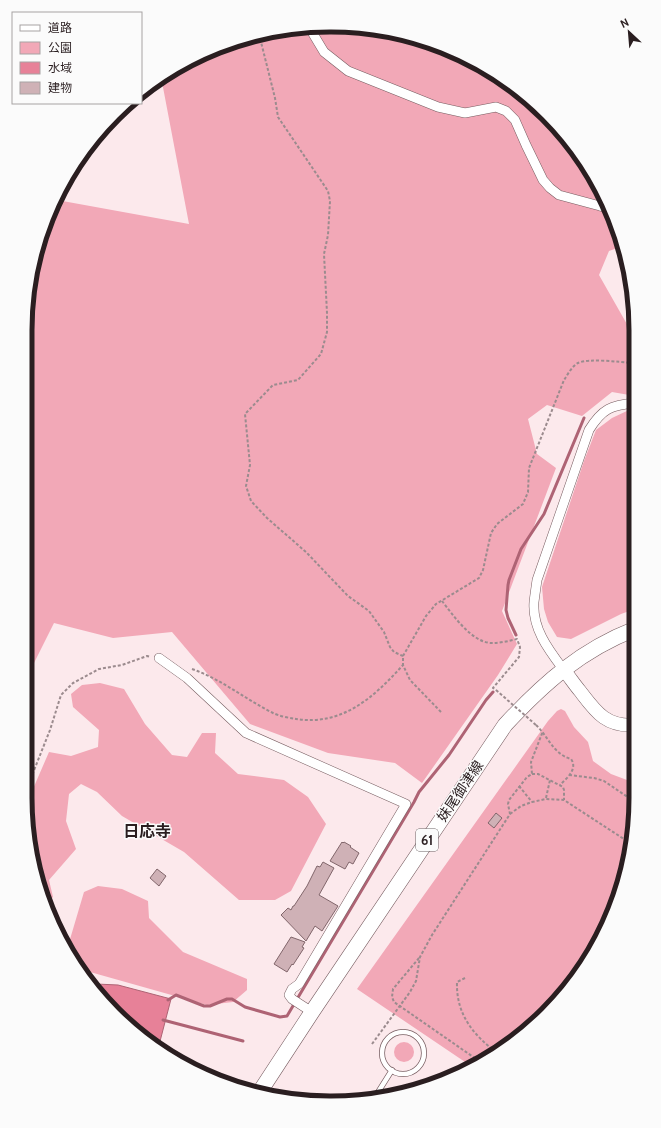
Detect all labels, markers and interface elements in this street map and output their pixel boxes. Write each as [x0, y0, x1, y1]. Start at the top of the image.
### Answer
legend [12, 12, 142, 104]
north arrow [609, 12, 649, 52]
text: N [618, 15, 631, 31]
text: 道路 [48, 20, 72, 35]
text: 公園 [48, 40, 72, 55]
text: 水域 [48, 60, 72, 75]
text: 建物 [48, 80, 72, 95]
street label: 妹尾御津線 [433, 757, 487, 825]
district label: 日応寺 [123, 822, 171, 841]
road number: 61 [416, 829, 438, 851]

